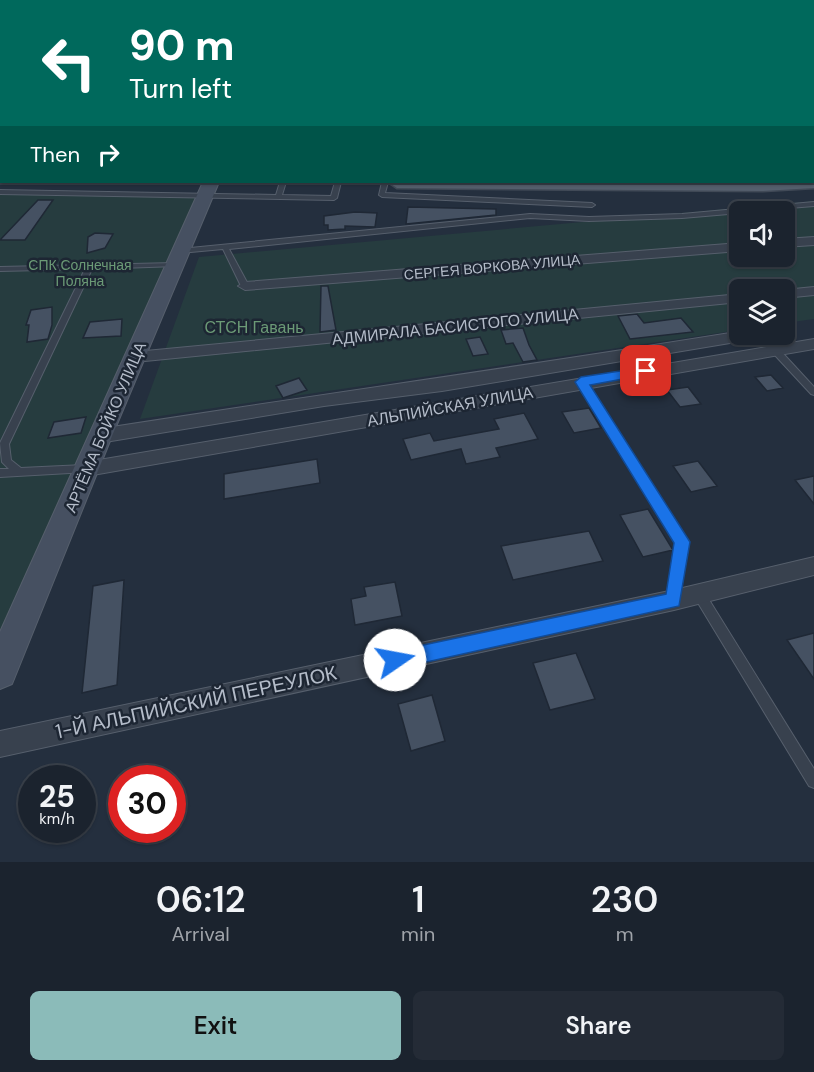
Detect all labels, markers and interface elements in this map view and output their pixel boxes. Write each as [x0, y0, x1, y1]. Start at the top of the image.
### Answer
text: 90 m [129, 18, 235, 73]
icon: left [30, 24, 108, 102]
text: Turn left [129, 71, 232, 106]
icon: right [92, 138, 125, 171]
text: Then [30, 140, 80, 169]
map controls [729, 201, 795, 345]
button: sound [729, 201, 795, 267]
street label: СЕРГЕЯ ВОРКОВА УЛИЦА [403, 250, 582, 284]
park label: СПК Солнечная Поляна [28, 256, 132, 290]
button: layers [729, 279, 795, 345]
street label: АДМИРАЛА БАСИСТОГО УЛИЦА [331, 303, 580, 350]
park label: СТСН Гавань [204, 317, 304, 338]
street label: АРТЁМА БОЙКО УЛИЦА [60, 338, 151, 516]
pin [620, 345, 671, 396]
icon: arrive [629, 354, 662, 387]
street label: АЛЬПИЙСКАЯ УЛИЦА [366, 382, 535, 431]
position arrow [363, 628, 427, 692]
street label: 1-Й АЛЬПИЙСКИЙ ПЕРЕУЛОК [53, 659, 339, 745]
speed limit sign: 30 [108, 765, 186, 843]
text: 25 [39, 777, 75, 816]
text: km/h [39, 809, 75, 829]
text: 06:12 [156, 876, 245, 923]
text: 1 [412, 876, 424, 923]
text: 230 [591, 876, 658, 923]
text: Arrival [171, 921, 230, 947]
text: min [401, 921, 435, 947]
text: m [616, 921, 634, 947]
button: Exit [30, 991, 401, 1060]
button: Share [413, 991, 784, 1060]

